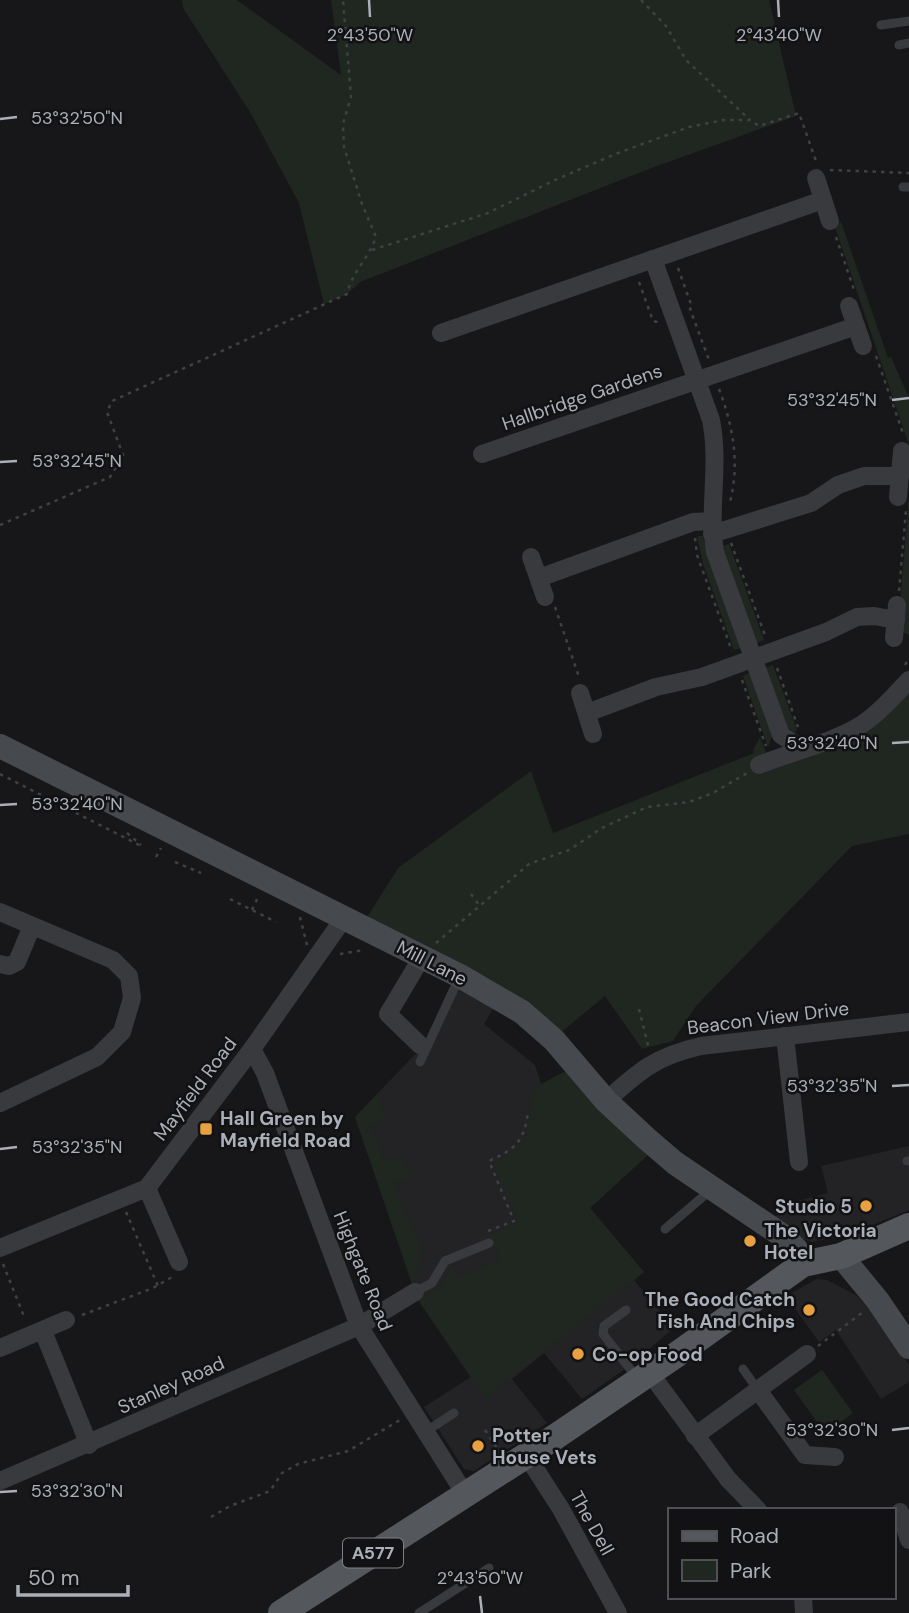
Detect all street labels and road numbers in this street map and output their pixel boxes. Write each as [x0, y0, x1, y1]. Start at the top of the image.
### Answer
street label: Hallbridge Gardens [499, 358, 665, 436]
street label: Mill Lane [392, 935, 472, 991]
street label: Beacon View Drive [686, 996, 850, 1040]
street label: Mayfield Road [148, 1032, 242, 1146]
street label: Highgate Road [328, 1207, 398, 1335]
street label: Stanley Road [114, 1350, 228, 1420]
street label: The Dell [564, 1486, 620, 1560]
road number: A577 [343, 1538, 403, 1568]

